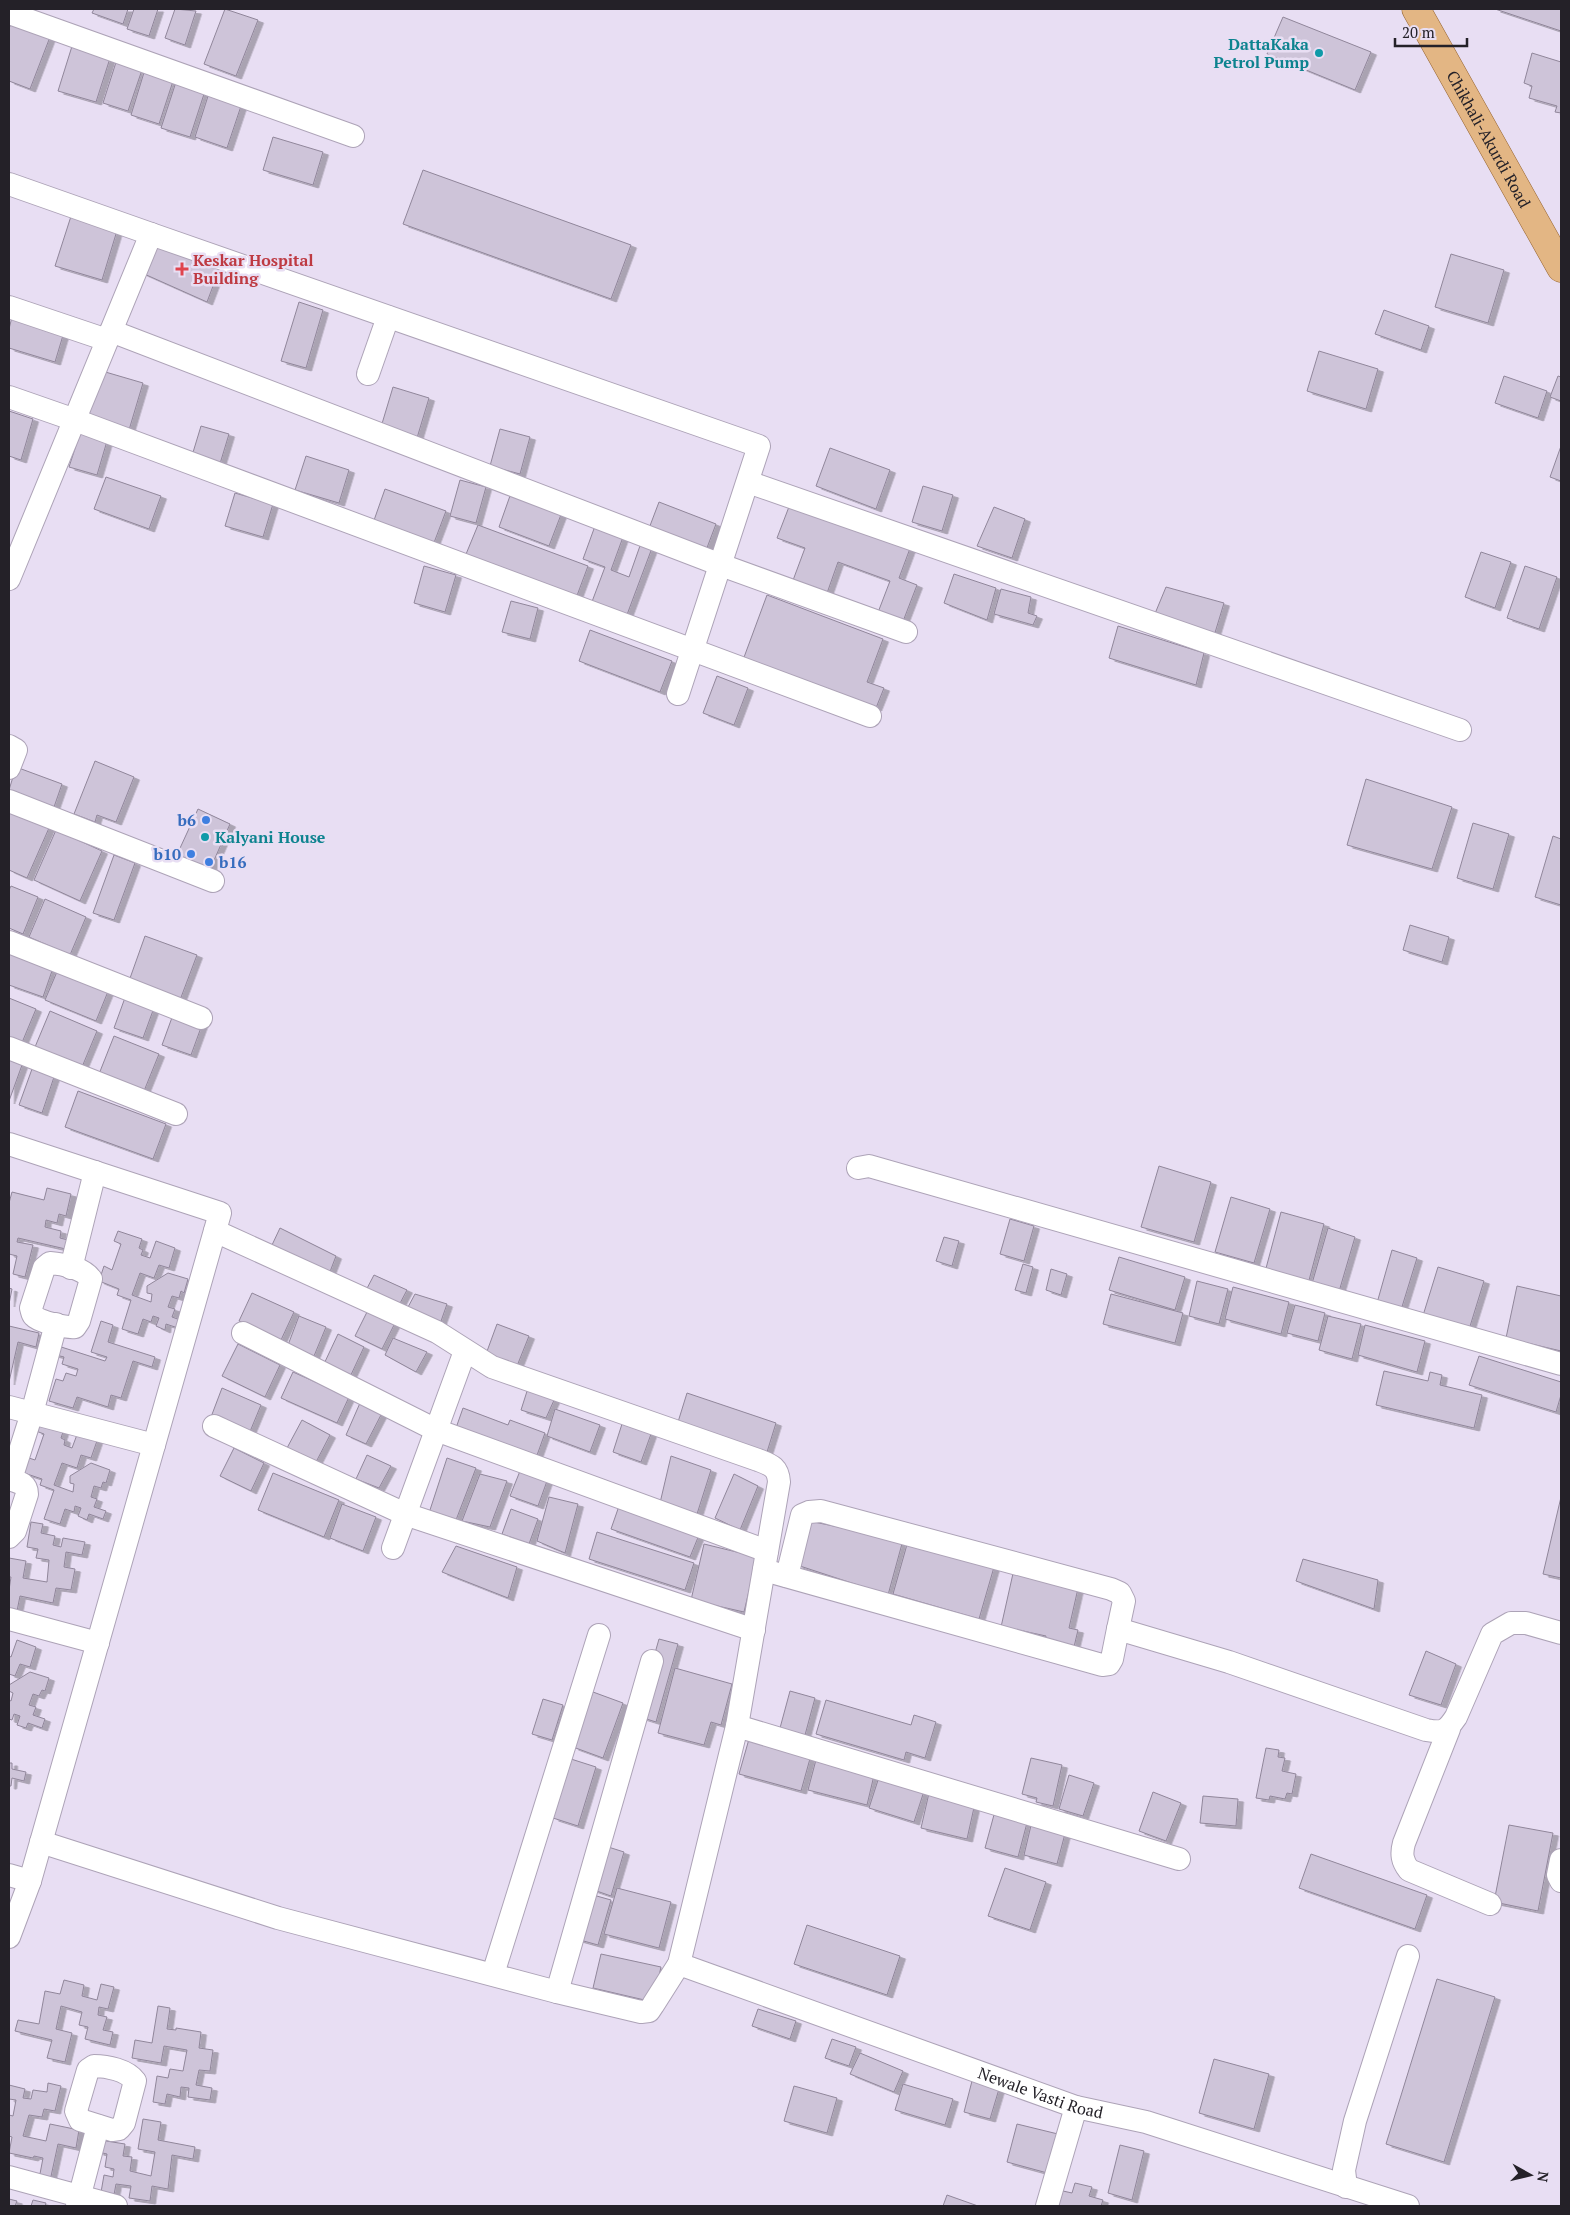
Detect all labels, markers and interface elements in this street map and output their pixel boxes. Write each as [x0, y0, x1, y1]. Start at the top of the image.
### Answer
scale bar [1395, 15, 1468, 47]
text: 20 m [1402, 22, 1435, 42]
place label: DattaKaka Petrol Pump [1214, 33, 1309, 73]
marker: DattaKaka Petrol Pump [1313, 47, 1325, 59]
street label: Chikhali-Akurdi Road [1442, 66, 1536, 212]
place label: Keskar Hospital Building [193, 249, 314, 289]
marker: Keskar Hospital Building [175, 262, 189, 276]
place label: b6 [177, 809, 196, 831]
marker: b6 [200, 814, 212, 826]
place label: Kalyani House [215, 826, 326, 848]
marker: Kalyani House [199, 831, 211, 843]
place label: b10 [153, 843, 181, 865]
marker: b10 [185, 848, 197, 860]
place label: b16 [218, 851, 247, 873]
marker: b16 [203, 856, 215, 868]
street label: Newale Vasti Road [975, 2062, 1105, 2124]
north arrow [1505, 2150, 1555, 2200]
text: N [1533, 2170, 1554, 2184]

